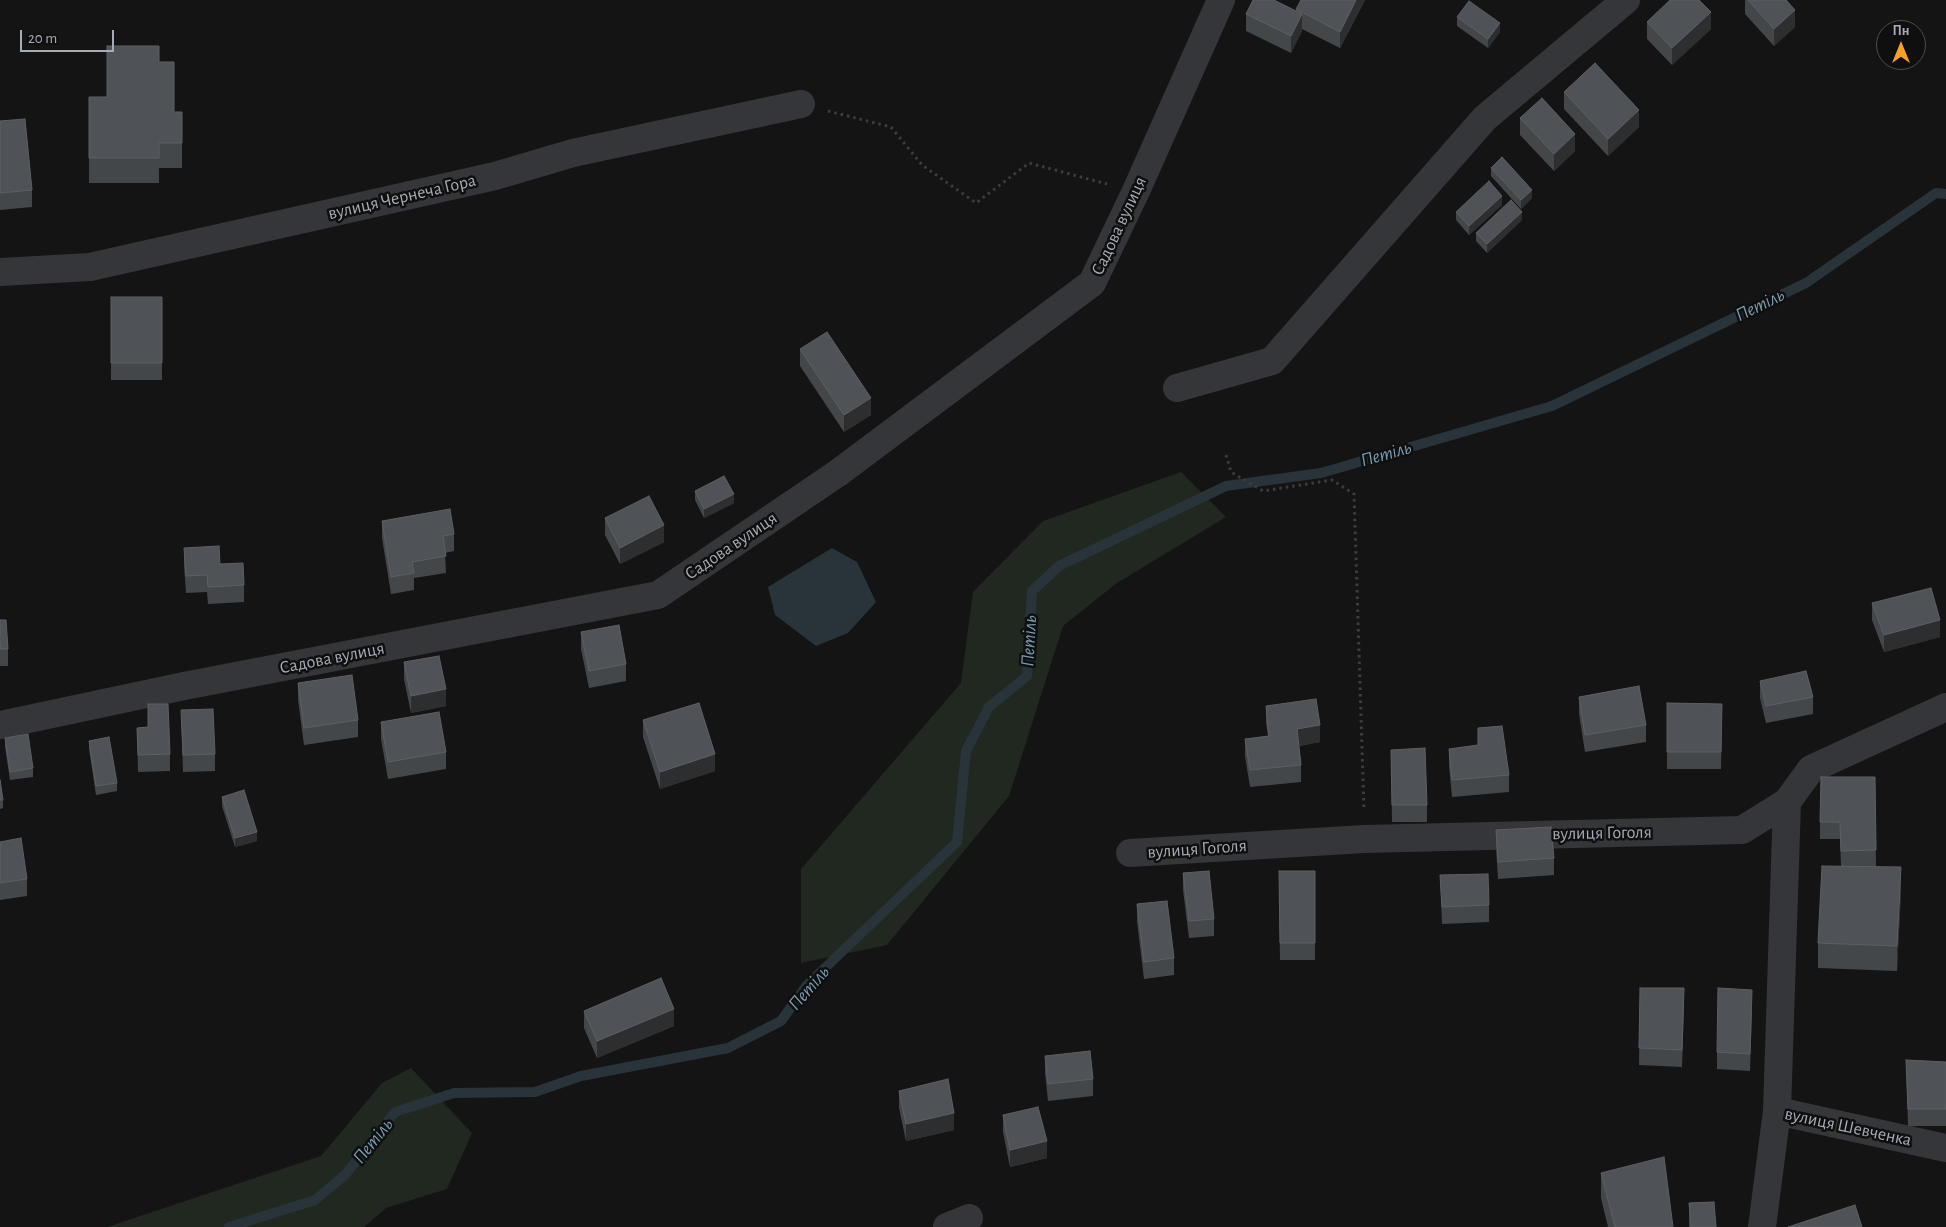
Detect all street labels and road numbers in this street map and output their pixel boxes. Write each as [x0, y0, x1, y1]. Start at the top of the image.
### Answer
street label: вулиця Чернеча Гора [326, 169, 478, 225]
street label: Садова вулиця [1087, 173, 1151, 279]
street label: Садова вулиця [681, 507, 781, 585]
street label: Садова вулиця [278, 637, 386, 679]
street label: вулиця Гоголя [1552, 821, 1652, 845]
street label: вулиця Гоголя [1147, 835, 1247, 863]
street label: вулиця Шевченка [1783, 1103, 1913, 1151]

